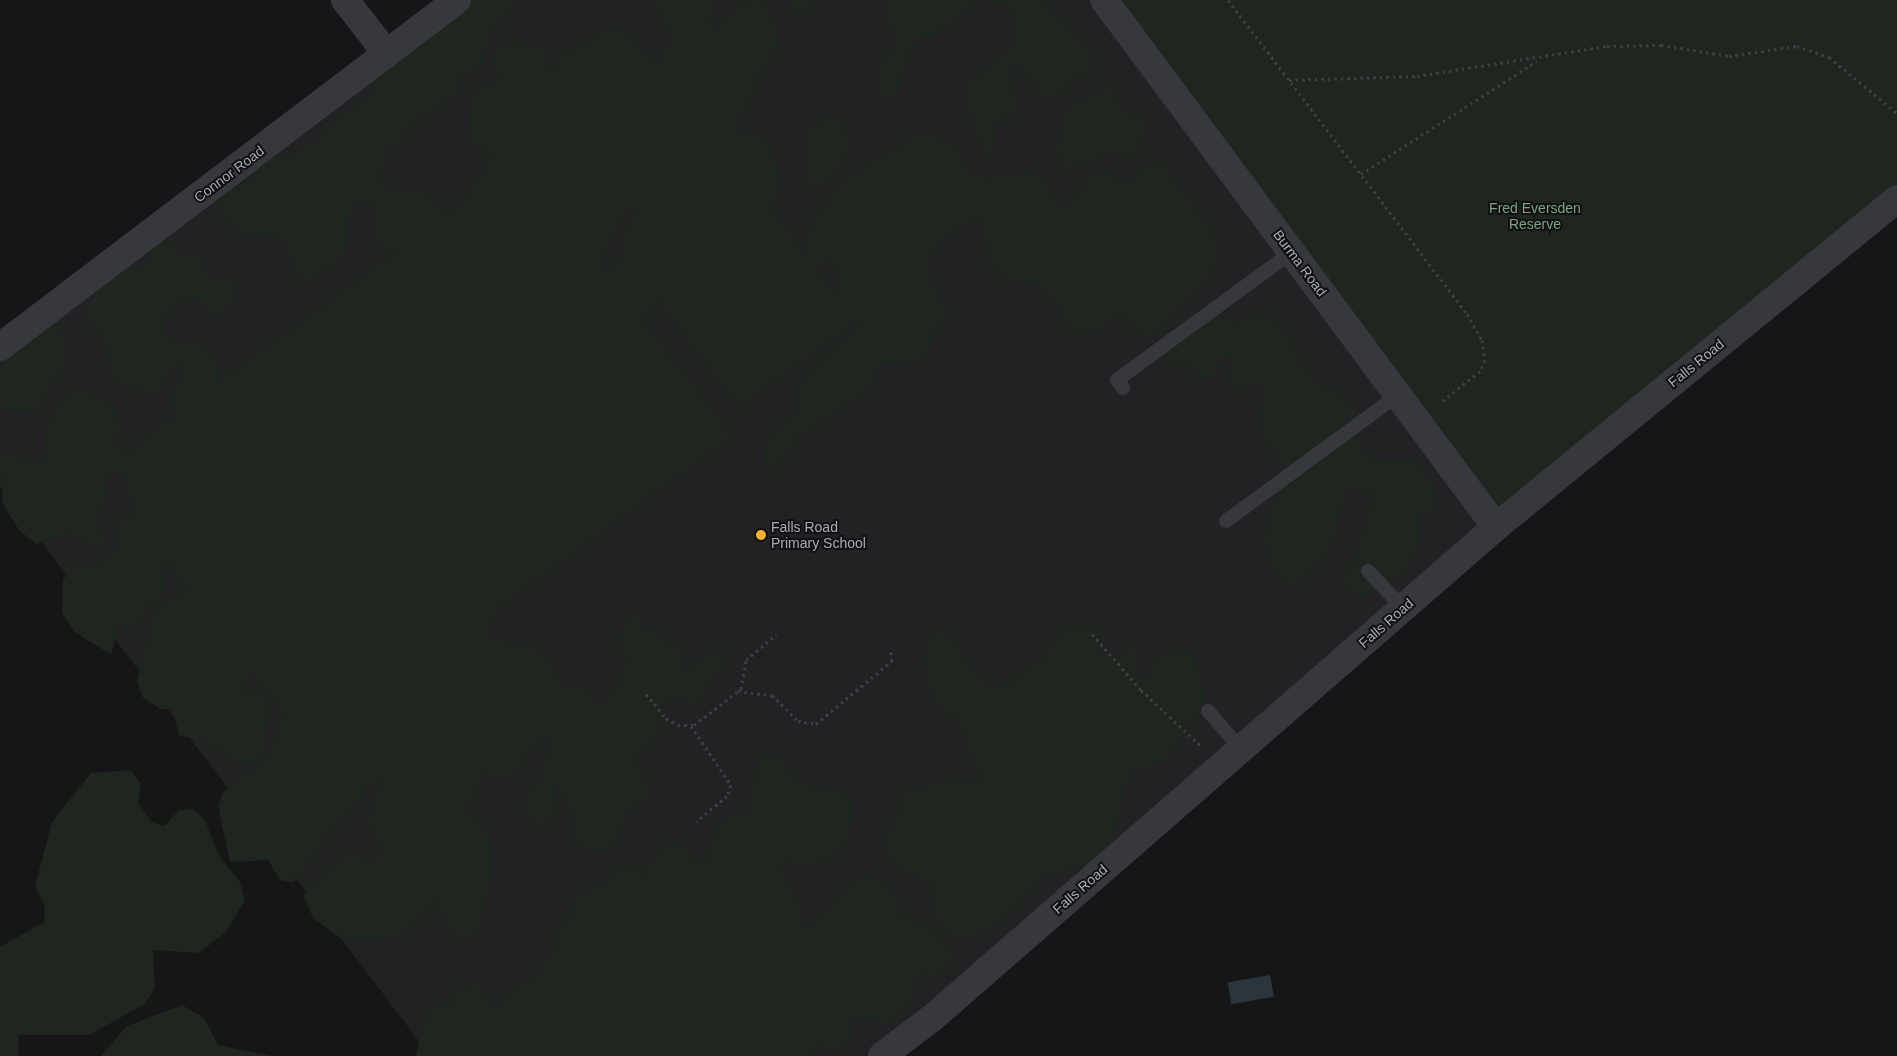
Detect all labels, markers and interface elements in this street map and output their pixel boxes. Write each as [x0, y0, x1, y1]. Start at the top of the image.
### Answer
street label: Connor Road [191, 142, 267, 206]
park label: Fred Eversden Reserve [1489, 200, 1581, 232]
street label: Burma Road [1270, 227, 1330, 299]
street label: Falls Road [1665, 335, 1727, 391]
place label: Falls Road Primary School [771, 519, 866, 552]
marker: Falls Road Primary School [755, 529, 767, 541]
street label: Falls Road [1355, 595, 1417, 651]
street label: Falls Road [1049, 861, 1111, 917]

